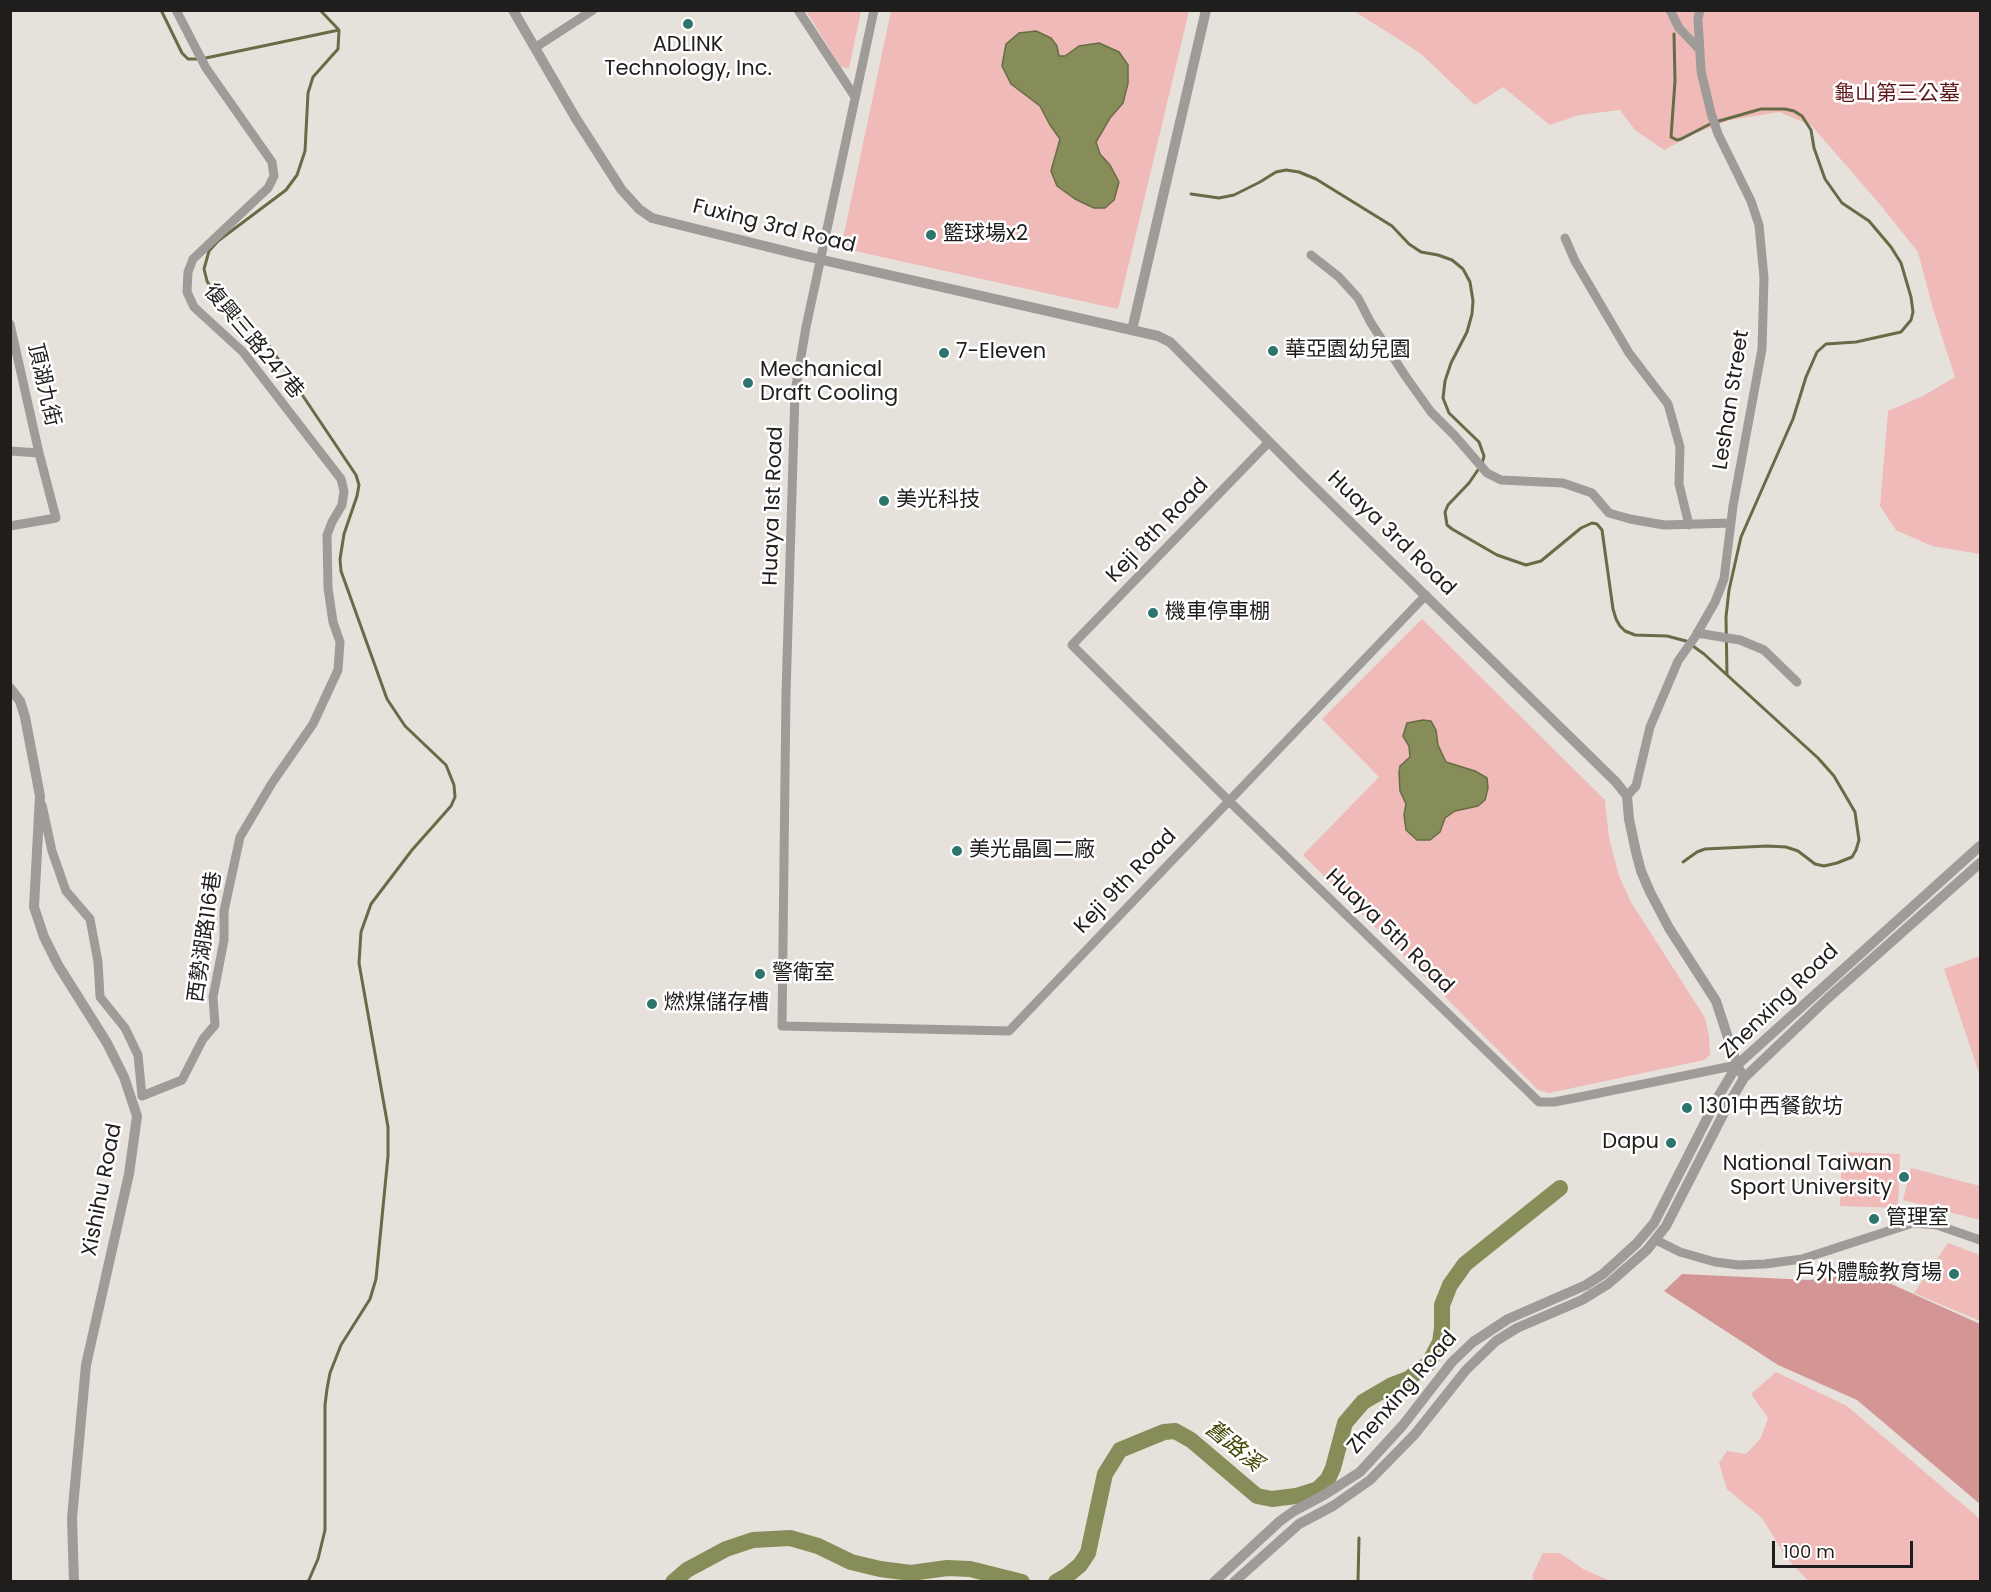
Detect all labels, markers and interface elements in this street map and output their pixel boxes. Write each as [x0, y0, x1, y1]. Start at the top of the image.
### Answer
marker: ADLINK Technology, Inc. [681, 17, 695, 31]
place label: ADLINK Technology, Inc. [604, 33, 772, 83]
park label: 龜山第三公墓 [1834, 82, 1960, 108]
street label: Fuxing 3rd Road [690, 195, 858, 259]
place label: 籃球場x2 [943, 222, 1028, 248]
marker: 籃球場x2 [924, 228, 938, 242]
street label: 復興三路247巷 [198, 280, 308, 404]
street label: Leshan Street [1709, 328, 1755, 472]
place label: 華亞園幼兒園 [1285, 338, 1411, 364]
place label: 7-Eleven [956, 340, 1046, 366]
street label: 頂湖九街 [21, 341, 65, 429]
marker: 華亞園幼兒園 [1266, 344, 1280, 358]
marker: 7-Eleven [937, 346, 951, 360]
place label: Mechanical Draft Cooling [760, 358, 898, 408]
marker: Mechanical Draft Cooling [741, 376, 755, 390]
street label: Huaya 1st Road [759, 426, 789, 586]
street label: Huaya 3rd Road [1322, 466, 1460, 602]
street label: Keji 8th Road [1102, 473, 1214, 589]
place label: 美光科技 [896, 488, 980, 514]
marker: 美光科技 [877, 494, 891, 508]
place label: 機車停車棚 [1165, 600, 1270, 626]
marker: 機車停車棚 [1146, 606, 1160, 620]
street label: Keji 9th Road [1070, 824, 1182, 940]
place label: 美光晶圓二廠 [969, 838, 1095, 864]
marker: 美光晶圓二廠 [950, 844, 964, 858]
street label: Huaya 5th Road [1320, 864, 1458, 1000]
street label: 西勢湖路116巷 [184, 870, 228, 1004]
street label: Zhenxing Road [1716, 939, 1844, 1065]
place label: 警衛室 [772, 961, 835, 987]
marker: 警衛室 [753, 967, 767, 981]
place label: 燃煤儲存槽 [664, 991, 769, 1017]
marker: 燃煤儲存槽 [645, 997, 659, 1011]
place label: 1301中西餐飲坊 [1699, 1095, 1843, 1121]
marker: 1301中西餐飲坊 [1680, 1101, 1694, 1115]
street label: Xishihu Road [78, 1121, 128, 1259]
place label: Dapu [1602, 1130, 1659, 1156]
marker: Dapu [1664, 1136, 1678, 1150]
place label: National Taiwan Sport University [1723, 1152, 1892, 1202]
marker: National Taiwan Sport University [1897, 1170, 1911, 1184]
place label: 管理室 [1886, 1206, 1949, 1232]
marker: 管理室 [1867, 1212, 1881, 1226]
place label: 戶外體驗教育場 [1795, 1261, 1942, 1287]
marker: 戶外體驗教育場 [1947, 1267, 1961, 1281]
street label: Zhenxing Road [1343, 1326, 1463, 1460]
water label: 舊路溪 [1199, 1416, 1267, 1478]
scale bar [1775, 1529, 1916, 1567]
text: 100 m [1783, 1539, 1835, 1564]

